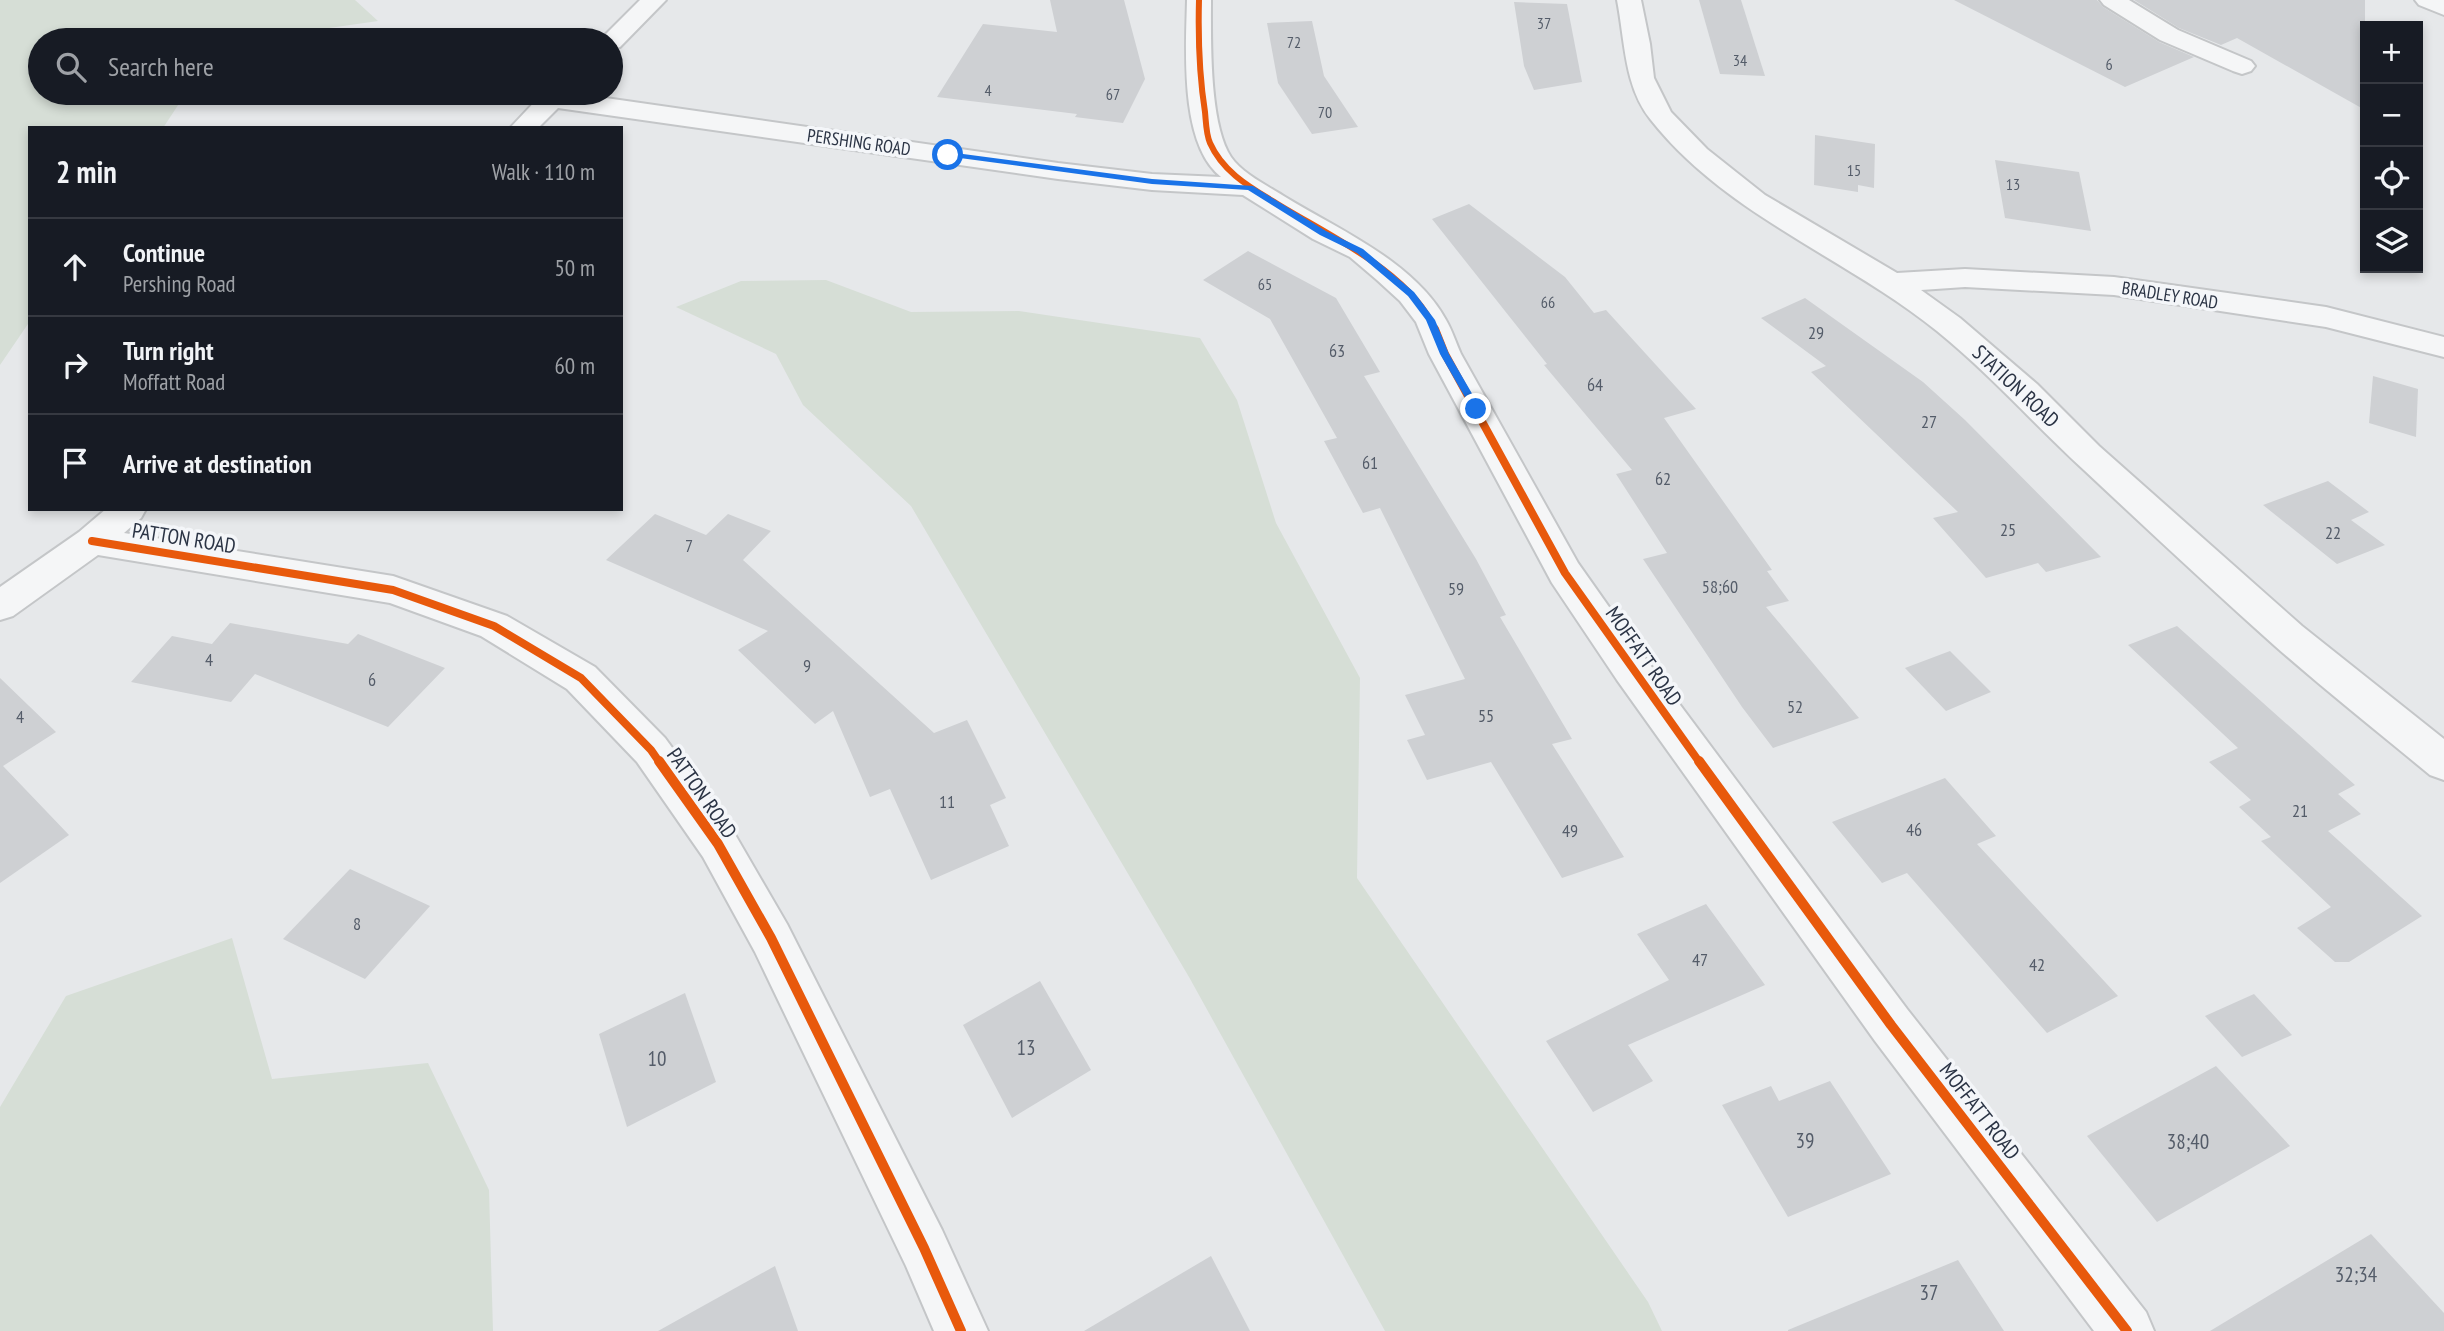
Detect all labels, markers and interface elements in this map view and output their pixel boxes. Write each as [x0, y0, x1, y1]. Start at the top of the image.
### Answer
house number: 37 [1537, 13, 1551, 33]
map controls [2360, 21, 2423, 273]
button: + [2360, 21, 2423, 84]
search box [28, 28, 623, 105]
house number: 72 [1287, 32, 1301, 52]
icon: search [52, 48, 90, 86]
text: Search here [108, 50, 214, 83]
house number: 34 [1733, 50, 1747, 70]
house number: 6 [2105, 54, 2113, 74]
house number: 4 [984, 80, 992, 100]
house number: 67 [1106, 84, 1120, 104]
button: − [2360, 84, 2423, 147]
house number: 70 [1318, 102, 1332, 122]
street label: PERSHING ROAD [806, 123, 912, 161]
route start [932, 139, 963, 170]
button: locate [2360, 147, 2423, 210]
text: 2 min [56, 152, 117, 191]
text: Walk · 110 m [492, 157, 595, 186]
house number: 15 [1847, 160, 1861, 180]
house number: 13 [2006, 174, 2020, 194]
button: layers [2360, 210, 2423, 273]
text: Continue [123, 236, 205, 269]
icon: ahead [56, 248, 94, 286]
text: 50 m [554, 253, 595, 282]
text: Pershing Road [123, 269, 236, 298]
house number: 65 [1258, 274, 1272, 294]
street label: BRADLEY ROAD [2120, 276, 2220, 314]
house number: 66 [1541, 292, 1555, 312]
house number: 29 [1808, 321, 1824, 344]
text: Turn right [123, 334, 214, 367]
house number: 63 [1329, 339, 1345, 362]
street label: STATION ROAD [1967, 339, 2065, 433]
icon: right [56, 346, 94, 384]
text: 60 m [554, 351, 595, 380]
text: Moffatt Road [123, 367, 225, 396]
house number: 64 [1587, 373, 1603, 396]
route end [1460, 393, 1491, 424]
house number: 27 [1921, 410, 1937, 433]
icon: arrive [56, 444, 94, 482]
text: Arrive at destination [123, 447, 312, 480]
house number: 61 [1362, 451, 1378, 474]
house number: 62 [1655, 467, 1671, 490]
street label: PATTON ROAD [130, 517, 238, 559]
house number: 25 [2000, 518, 2016, 541]
house number: 22 [2325, 521, 2341, 544]
house number: 7 [685, 534, 693, 557]
house number: 58;60 [1702, 575, 1738, 598]
house number: 59 [1448, 577, 1464, 600]
street label: MOFFATT ROAD [1600, 601, 1688, 711]
house number: 4 [205, 648, 213, 671]
house number: 9 [803, 654, 811, 677]
house number: 6 [368, 668, 376, 691]
house number: 52 [1787, 695, 1803, 718]
house number: 55 [1478, 704, 1494, 727]
house number: 4 [16, 705, 24, 728]
street label: PATTON ROAD [661, 743, 743, 843]
house number: 11 [939, 790, 955, 813]
house number: 21 [2292, 799, 2308, 822]
house number: 46 [1906, 818, 1922, 841]
house number: 49 [1562, 819, 1578, 842]
house number: 8 [353, 912, 361, 935]
house number: 47 [1692, 948, 1708, 971]
house number: 42 [2029, 953, 2045, 976]
house number: 13 [1017, 1034, 1035, 1061]
house number: 10 [648, 1045, 666, 1072]
street label: MOFFATT ROAD [1934, 1057, 2026, 1165]
house number: 39 [1796, 1127, 1814, 1154]
house number: 38;40 [2167, 1128, 2209, 1155]
house number: 32;34 [2335, 1261, 2378, 1288]
house number: 37 [1920, 1279, 1938, 1306]

